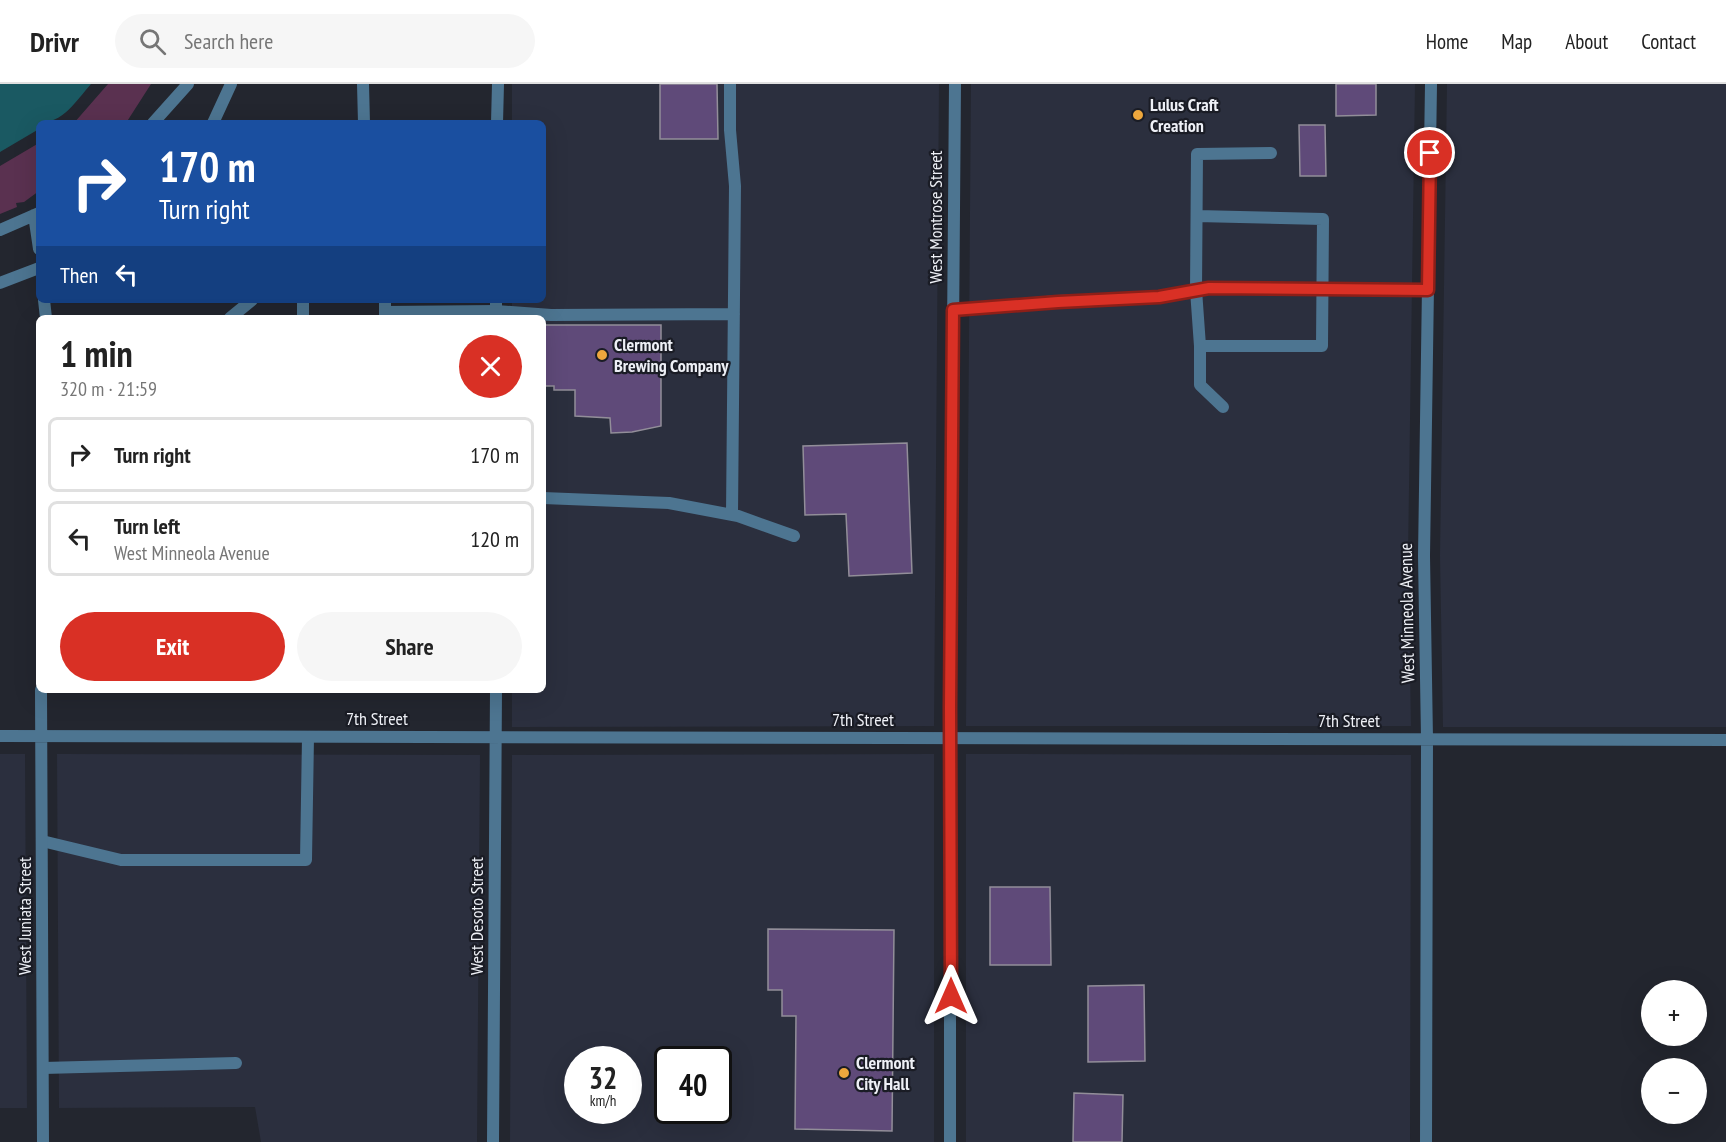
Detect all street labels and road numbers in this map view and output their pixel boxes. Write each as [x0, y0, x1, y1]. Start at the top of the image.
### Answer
street label: West Montrose Street [924, 150, 947, 284]
street label: West Minneola Avenue [1394, 543, 1419, 683]
street label: 7th Street [346, 707, 408, 730]
street label: 7th Street [832, 708, 894, 731]
street label: 7th Street [1318, 709, 1380, 732]
street label: West Juniata Street [13, 857, 36, 975]
street label: West Desoto Street [465, 857, 488, 975]

